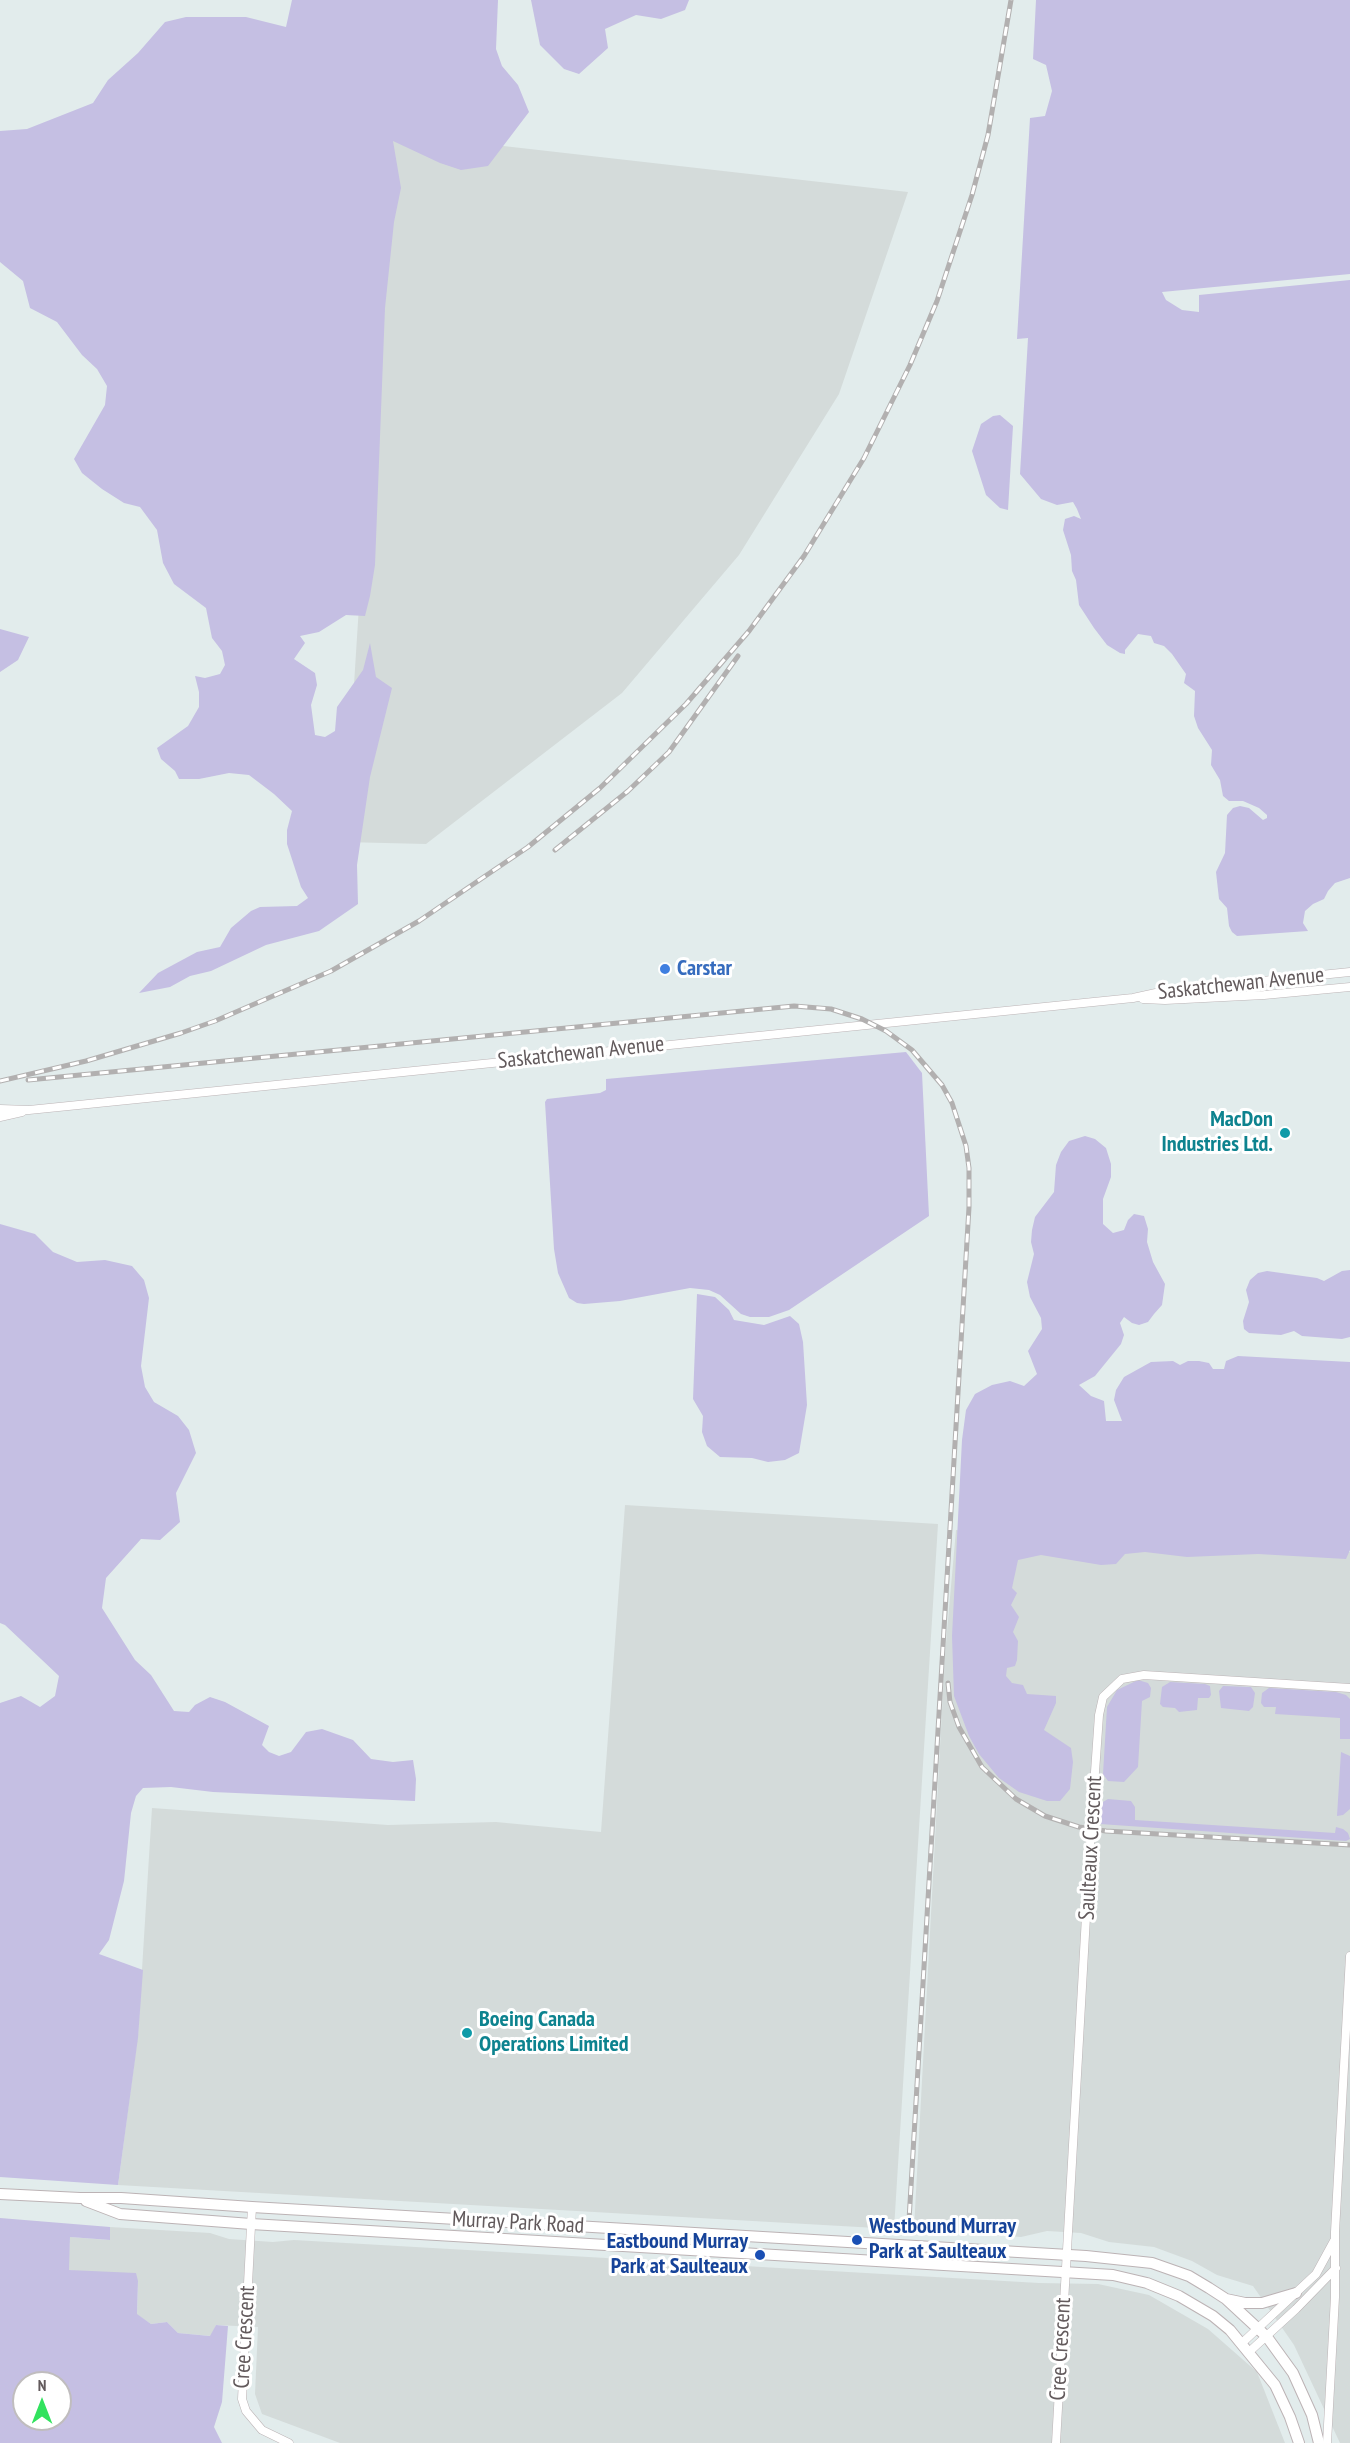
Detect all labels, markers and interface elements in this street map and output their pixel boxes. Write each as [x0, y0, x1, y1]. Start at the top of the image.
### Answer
place label: Carstar [677, 956, 732, 982]
marker: Carstar [658, 962, 672, 976]
street label: Saskatchewan Avenue [1157, 962, 1325, 1006]
street label: Saskatchewan Avenue [497, 1031, 665, 1075]
place label: MacDon Industries Ltd. [1162, 1107, 1273, 1158]
marker: MacDon Industries Ltd. [1278, 1126, 1292, 1140]
street label: Saulteaux Crescent [1074, 1775, 1108, 1921]
place label: Boeing Canada Operations Limited [479, 2007, 629, 2058]
marker: Boeing Canada Operations Limited [460, 2026, 474, 2040]
street label: Murray Park Road [451, 2206, 585, 2240]
place label: Westbound Murray Park at Saulteaux [869, 2214, 1016, 2266]
place label: Eastbound Murray Park at Saulteaux [607, 2229, 748, 2280]
marker: Westbound Murray Park at Saulteaux [850, 2233, 864, 2247]
marker: Eastbound Murray Park at Saulteaux [753, 2248, 767, 2262]
street label: Cree Crescent [229, 2285, 261, 2389]
street label: Cree Crescent [1045, 2297, 1077, 2401]
north arrow [12, 2371, 72, 2431]
text: N [38, 2375, 46, 2395]

